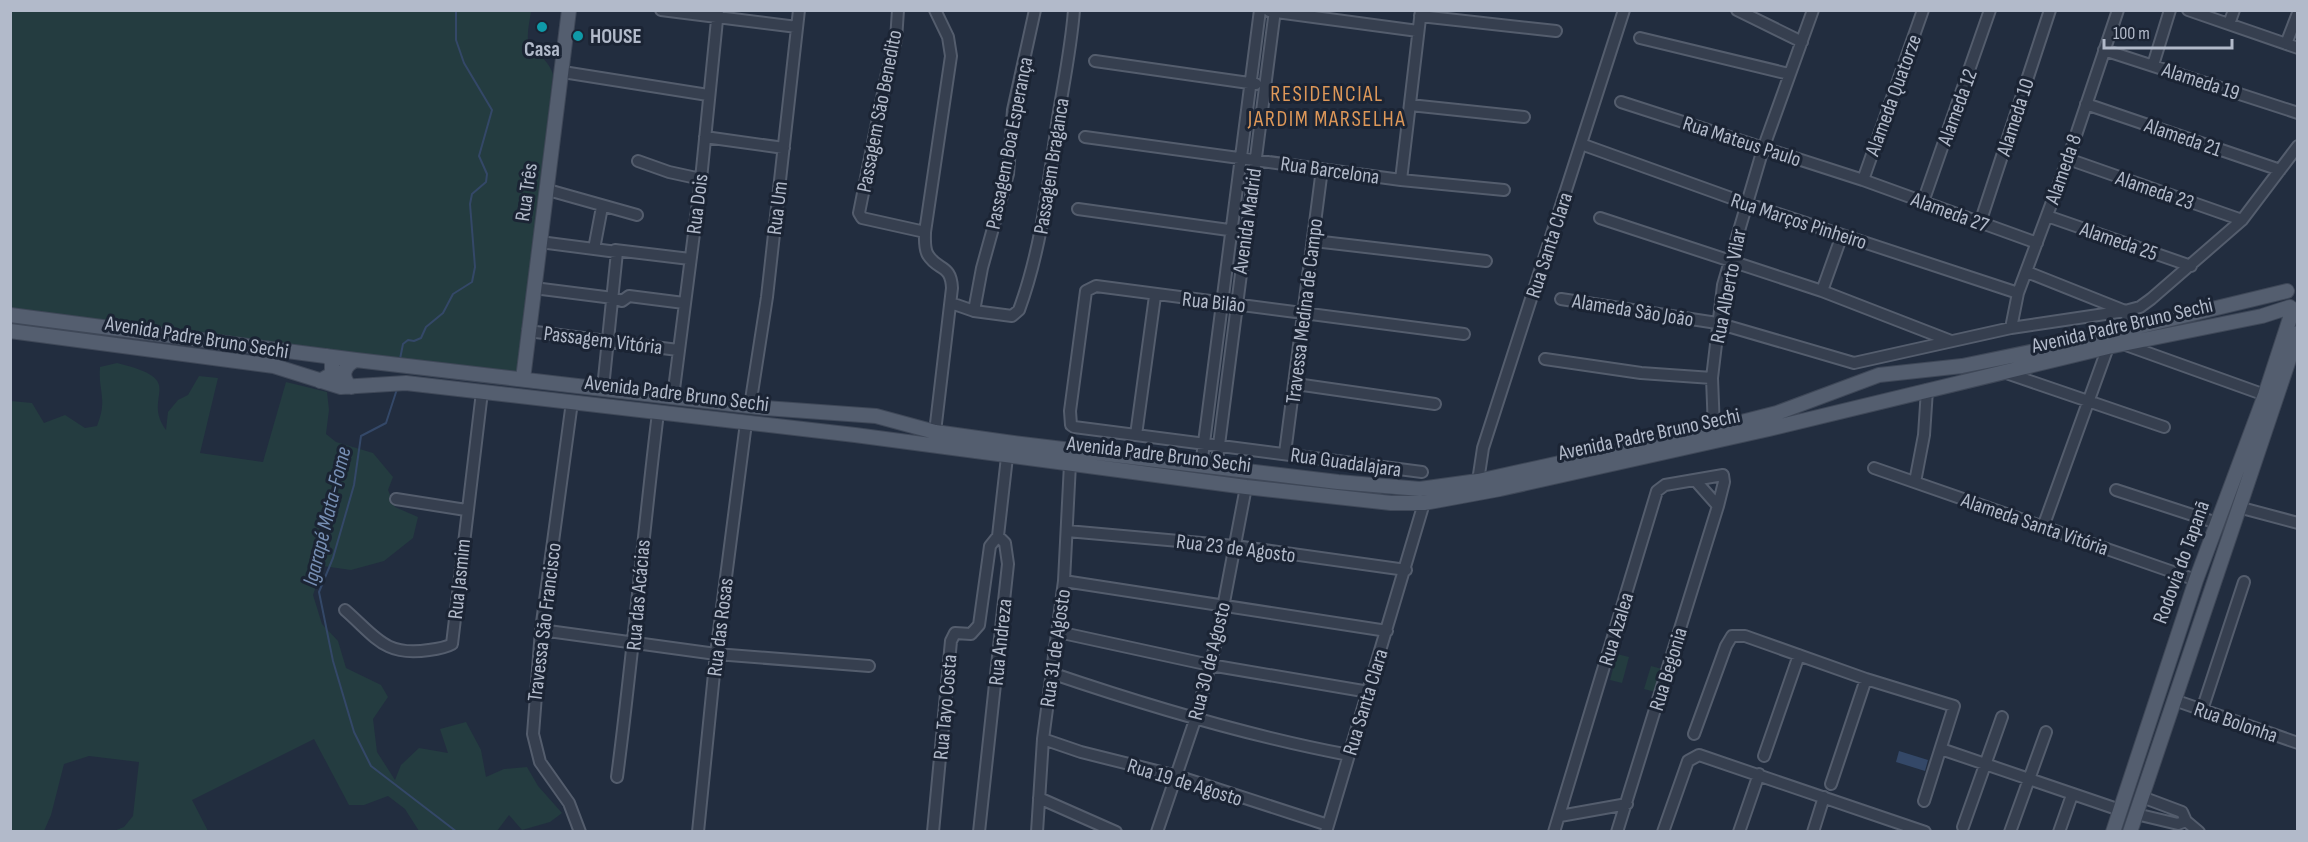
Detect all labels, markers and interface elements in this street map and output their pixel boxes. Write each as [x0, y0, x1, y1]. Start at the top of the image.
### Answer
scale bar [2104, 12, 2232, 50]
marker: Casa [535, 20, 549, 34]
text: 100 m [2113, 23, 2150, 44]
place label: HOUSE [590, 24, 642, 49]
street label: Passagem São Benedito [851, 28, 908, 194]
marker: HOUSE [571, 29, 585, 43]
street label: Alameda Quatorze [1860, 31, 1927, 160]
place label: Casa [524, 37, 560, 62]
street label: Passagem Boa Esperança [981, 55, 1038, 231]
street label: Alameda 19 [2158, 57, 2243, 106]
street label: Alameda 12 [1932, 65, 1983, 150]
street label: Alameda 10 [1991, 75, 2040, 160]
district label: RESIDENCIAL JARDIM MARSELHA [1247, 81, 1406, 133]
street label: Passagem Braganca [1028, 96, 1075, 236]
street label: Rua Mateus Paulo [1680, 111, 1804, 172]
street label: Alameda 21 [2140, 112, 2225, 162]
street label: Alameda 8 [2040, 131, 2087, 208]
street label: Rua Barcelona [1279, 151, 1381, 190]
street label: Rua Três [510, 161, 543, 223]
street label: Alameda 23 [2112, 165, 2197, 215]
street label: Avenida Madrid [1228, 167, 1267, 276]
street label: Rua Dois [681, 173, 714, 236]
street label: Rua Um [762, 180, 793, 236]
street label: Alameda 27 [1907, 187, 1992, 238]
street label: Rua Marços Pinheiro [1728, 188, 1870, 255]
street label: Rua Santa Clara [1521, 189, 1578, 301]
street label: Alameda 25 [2076, 216, 2161, 266]
street label: Travessa Medina de Campo [1281, 217, 1328, 405]
street label: Rua Alberto Vilar [1705, 227, 1752, 345]
street label: Rua Bilão [1181, 287, 1247, 318]
street label: Alameda São João [1570, 288, 1695, 332]
street label: Avenida Padre Bruno Sechi [2028, 292, 2215, 359]
street label: Avenida Padre Bruno Sechi [103, 311, 290, 364]
street label: Passagem Vitória [542, 321, 664, 360]
street label: Avenida Padre Bruno Sechi [583, 370, 770, 417]
street label: Avenida Padre Bruno Sechi [1555, 403, 1742, 466]
street label: Avenida Padre Bruno Sechi [1065, 431, 1252, 478]
street label: Rua Guadalajara [1289, 442, 1403, 483]
water label: Igarapé Mata-Fome [297, 444, 358, 589]
street label: Alameda Santa Vitória [1957, 487, 2112, 561]
street label: Rodovia do Tapanã [2148, 497, 2215, 627]
street label: Rua 23 de Agosto [1175, 529, 1297, 568]
street label: Rua Jasmim [443, 538, 476, 620]
street label: Rua das Acácias [621, 539, 656, 651]
street label: Travessa São Francisco [522, 541, 567, 703]
street label: Rua das Rosas [702, 576, 739, 678]
street label: Rua 31 de Agosto [1035, 588, 1076, 709]
street label: Rua Azalea [1594, 590, 1639, 669]
street label: Rua Andreza [984, 598, 1017, 687]
street label: Rua 30 de Agosto [1183, 600, 1236, 723]
street label: Rua Begonia [1644, 625, 1693, 714]
street label: Rua Santa Clara [1337, 646, 1393, 758]
street label: Rua Tayo Costa [928, 653, 963, 761]
street label: Rua Bolonha [2191, 697, 2281, 748]
street label: Rua 19 de Agosto [1124, 753, 1246, 812]

